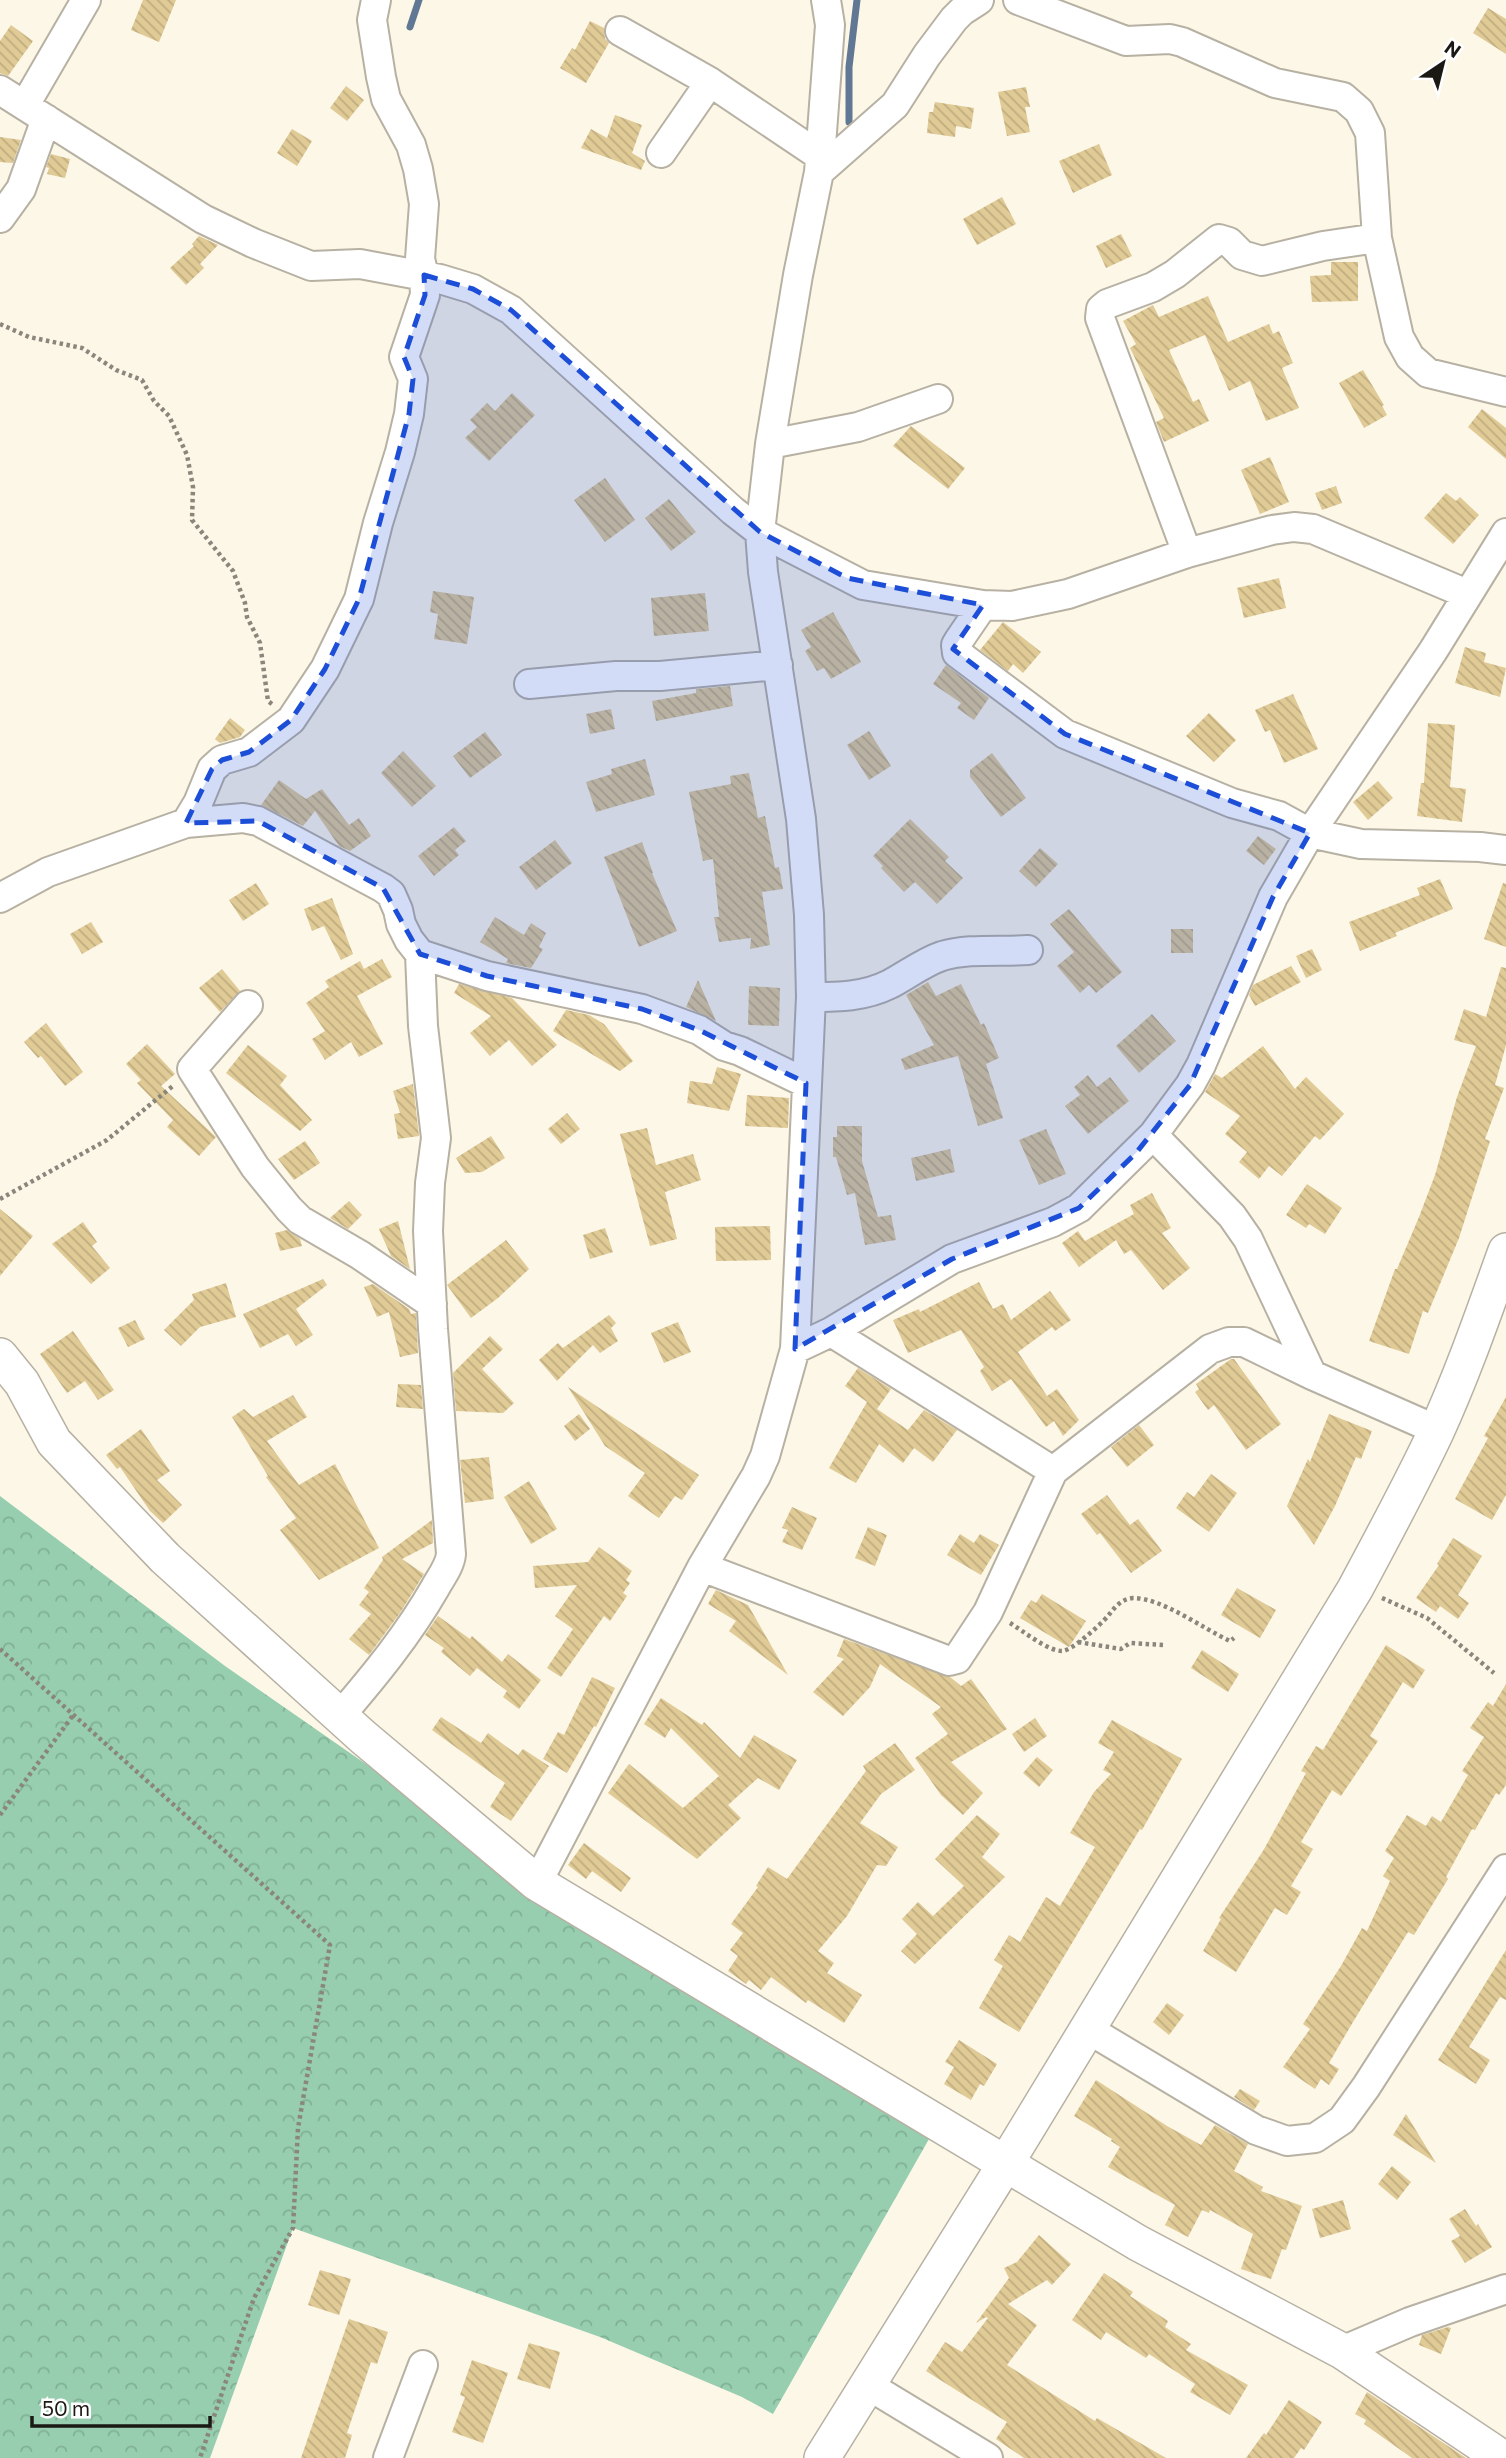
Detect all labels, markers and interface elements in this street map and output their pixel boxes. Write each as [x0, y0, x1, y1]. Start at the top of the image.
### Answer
north arrow [1408, 28, 1478, 98]
text: N [1441, 35, 1465, 62]
scale bar [32, 2384, 210, 2428]
text: 50 m [42, 2395, 90, 2420]

